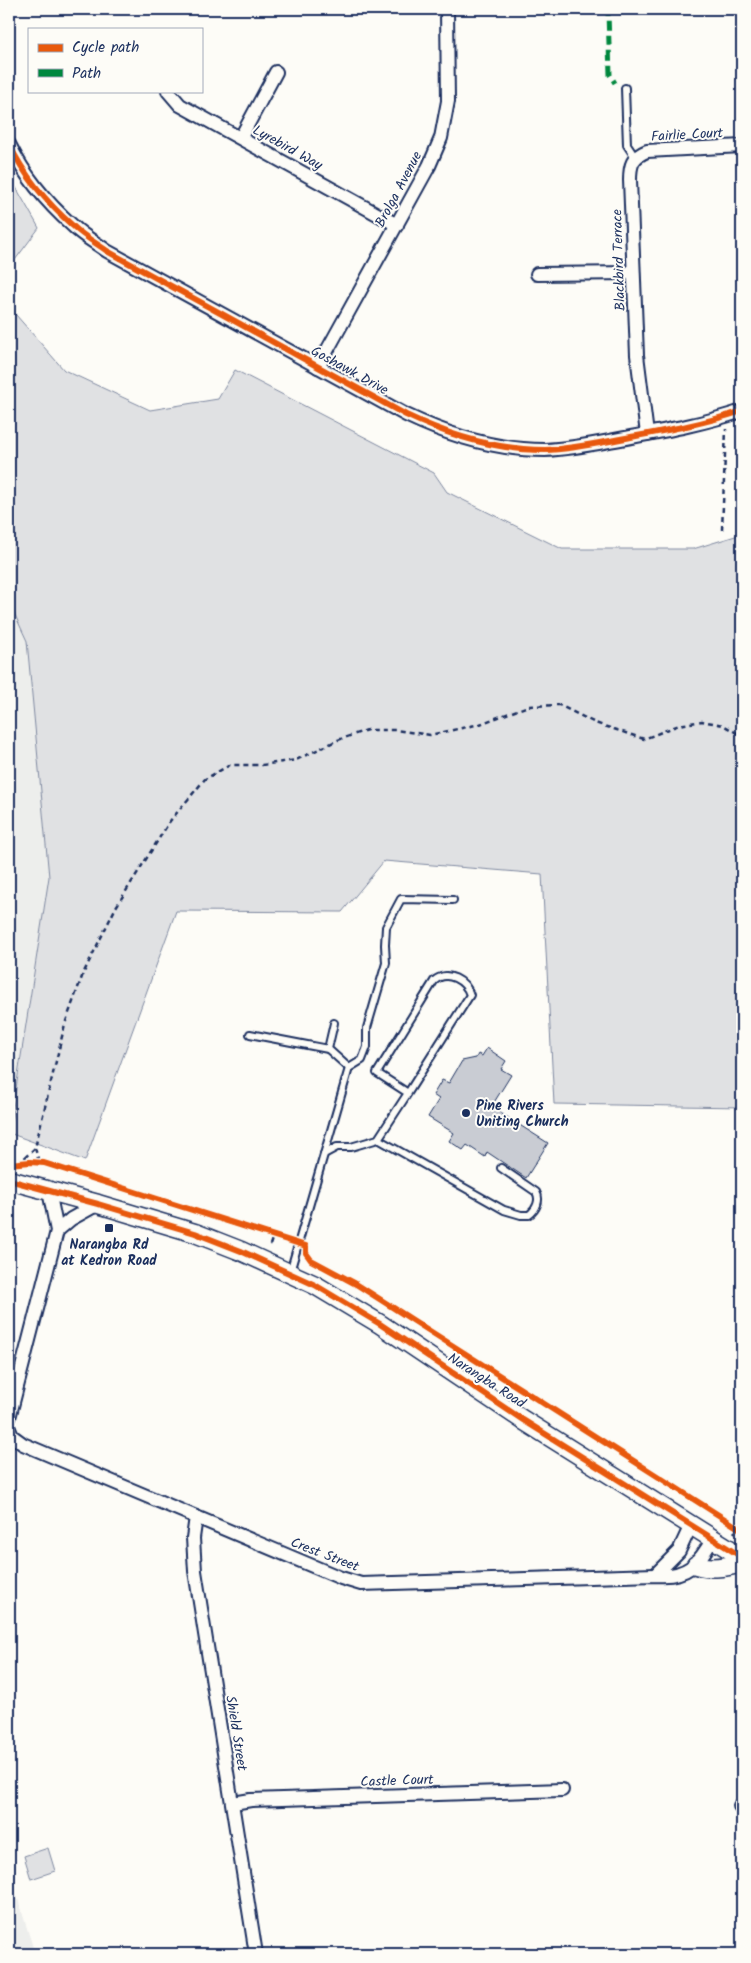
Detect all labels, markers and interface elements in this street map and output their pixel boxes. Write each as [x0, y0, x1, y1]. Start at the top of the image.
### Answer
legend [28, 28, 202, 92]
text: Cycle path [72, 36, 139, 60]
text: Path [72, 62, 101, 86]
street label: Lyrebird Way [248, 120, 327, 176]
street label: Fairlie Court [651, 122, 724, 148]
street label: Brolga Avenue [370, 147, 428, 231]
street label: Blackbird Terrace [606, 208, 632, 311]
street label: Goshawk Drive [307, 340, 393, 402]
place label: Pine Rivers Uniting Church [476, 1095, 569, 1133]
marker: Pine Rivers Uniting Church [460, 1107, 472, 1119]
marker: Narangba Rd at Kedron Road [103, 1222, 115, 1234]
place label: Narangba Rd at Kedron Road [61, 1234, 157, 1272]
street label: Narangba Road [443, 1347, 531, 1415]
street label: Crest Street [287, 1532, 363, 1578]
street label: Shield Street [219, 1694, 253, 1773]
street label: Castle Court [360, 1769, 435, 1793]

